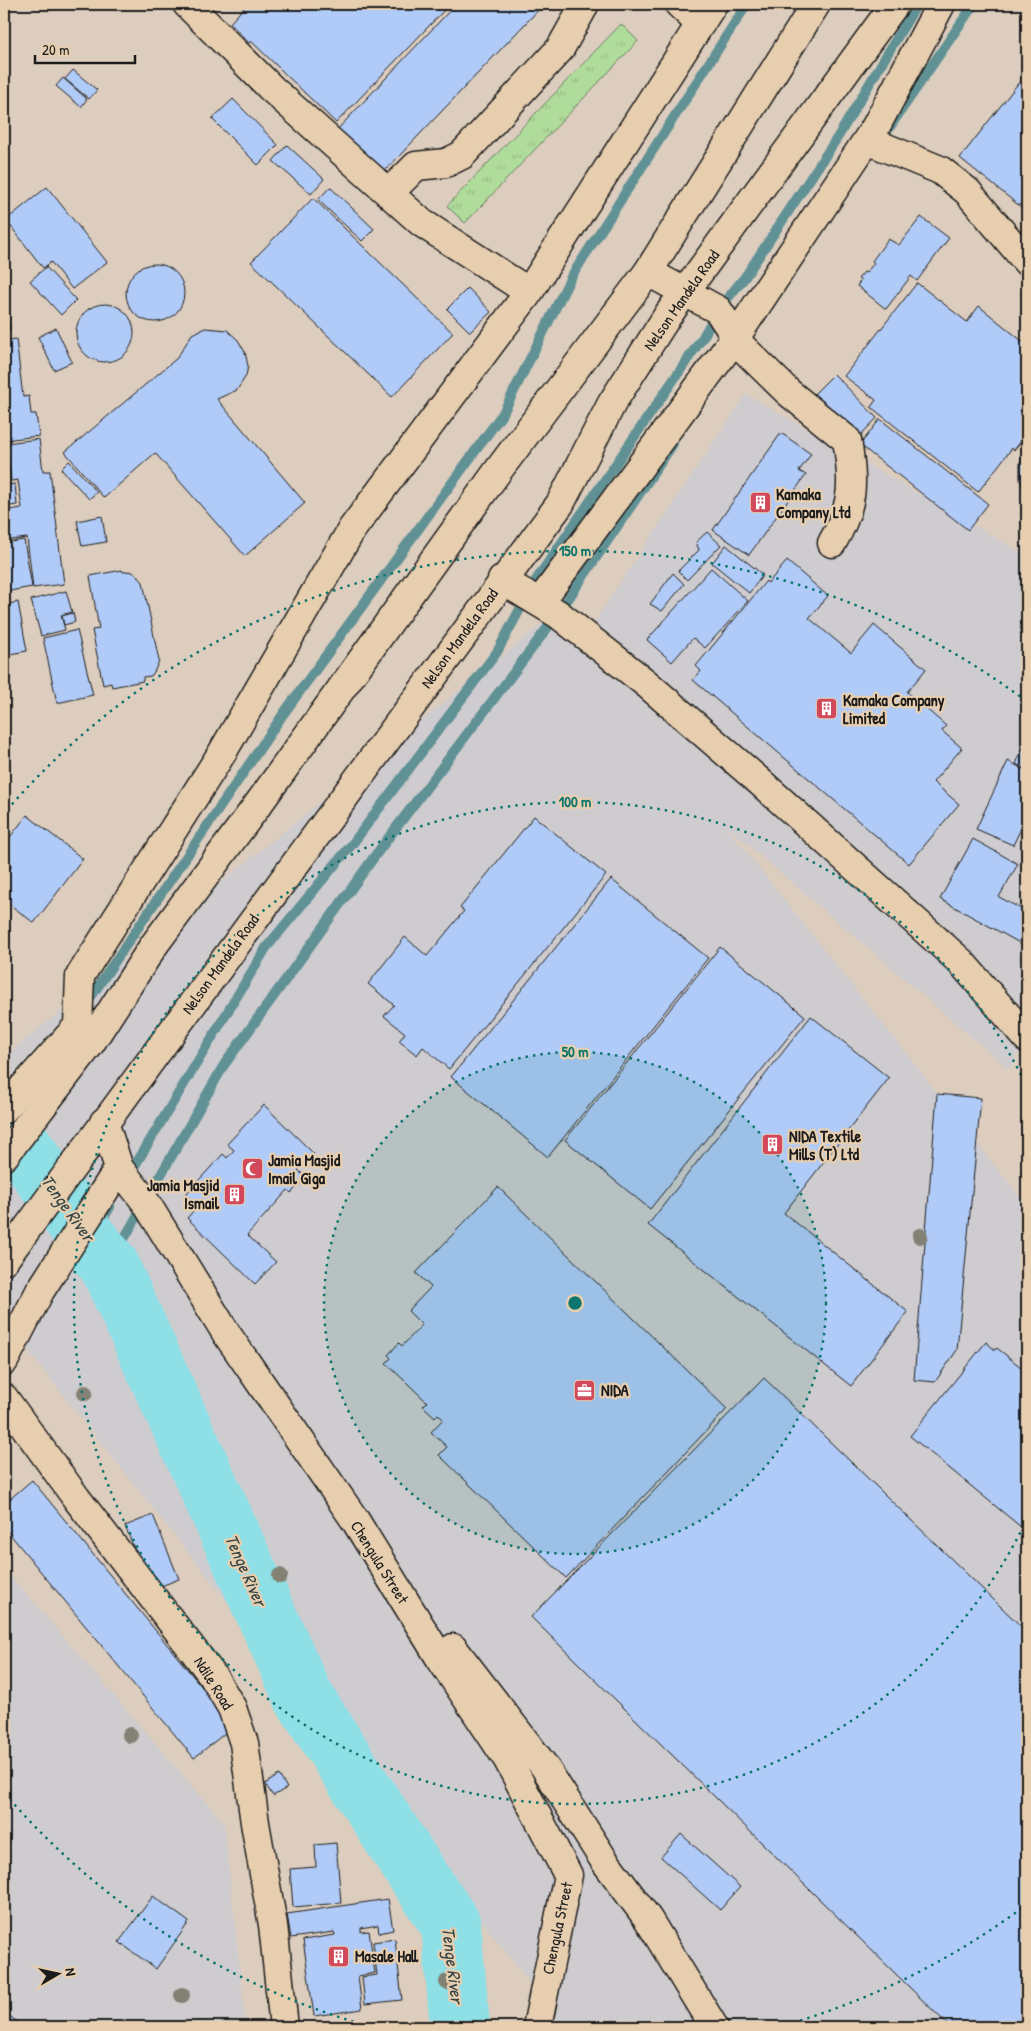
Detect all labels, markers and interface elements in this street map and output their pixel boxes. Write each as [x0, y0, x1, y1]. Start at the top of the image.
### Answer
scale bar [35, 32, 135, 64]
text: 20 m [42, 39, 69, 60]
street label: Nelson Mandela Road [638, 245, 724, 355]
place label: Kamaka Company Ltd [776, 483, 851, 524]
building icon: Kamaka Company Ltd [748, 491, 772, 515]
text: 150 m [559, 540, 591, 561]
street label: Nelson Mandela Road [415, 584, 503, 692]
place label: Kamaka Company Limited [843, 689, 945, 729]
building icon: Kamaka Company Limited [815, 697, 839, 721]
text: 100 m [559, 791, 591, 812]
street label: Nelson Mandela Road [176, 910, 264, 1018]
text: 50 m [562, 1041, 588, 1062]
place label: NIDA Textile Mills (T) Ltd [789, 1125, 862, 1165]
building icon: NIDA Textile Mills (T) Ltd [761, 1133, 785, 1157]
place label: Jamia Masjid Imail Giga [268, 1149, 341, 1190]
mosque icon: Jamia Masjid Imail Giga [240, 1157, 264, 1181]
water label: Tenge River [35, 1170, 102, 1248]
place label: Jamia Masjid Ismail [147, 1174, 220, 1214]
building icon: Jamia Masjid Ismail [223, 1182, 247, 1206]
centre of rings [566, 1294, 584, 1312]
office icon: NIDA [573, 1378, 597, 1402]
place label: NIDA [601, 1379, 629, 1401]
street label: Chengula Street [346, 1516, 415, 1608]
water label: Tenge River [219, 1530, 274, 1612]
street label: Ndile Road [189, 1652, 239, 1714]
street label: Chengula Street [536, 1879, 578, 1976]
water label: Tenge River [436, 1925, 470, 2007]
building icon: Masale Hall [327, 1944, 351, 1968]
place label: Masale Hall [355, 1945, 419, 1967]
north arrow [32, 1948, 82, 1998]
text: N [61, 1967, 81, 1978]

